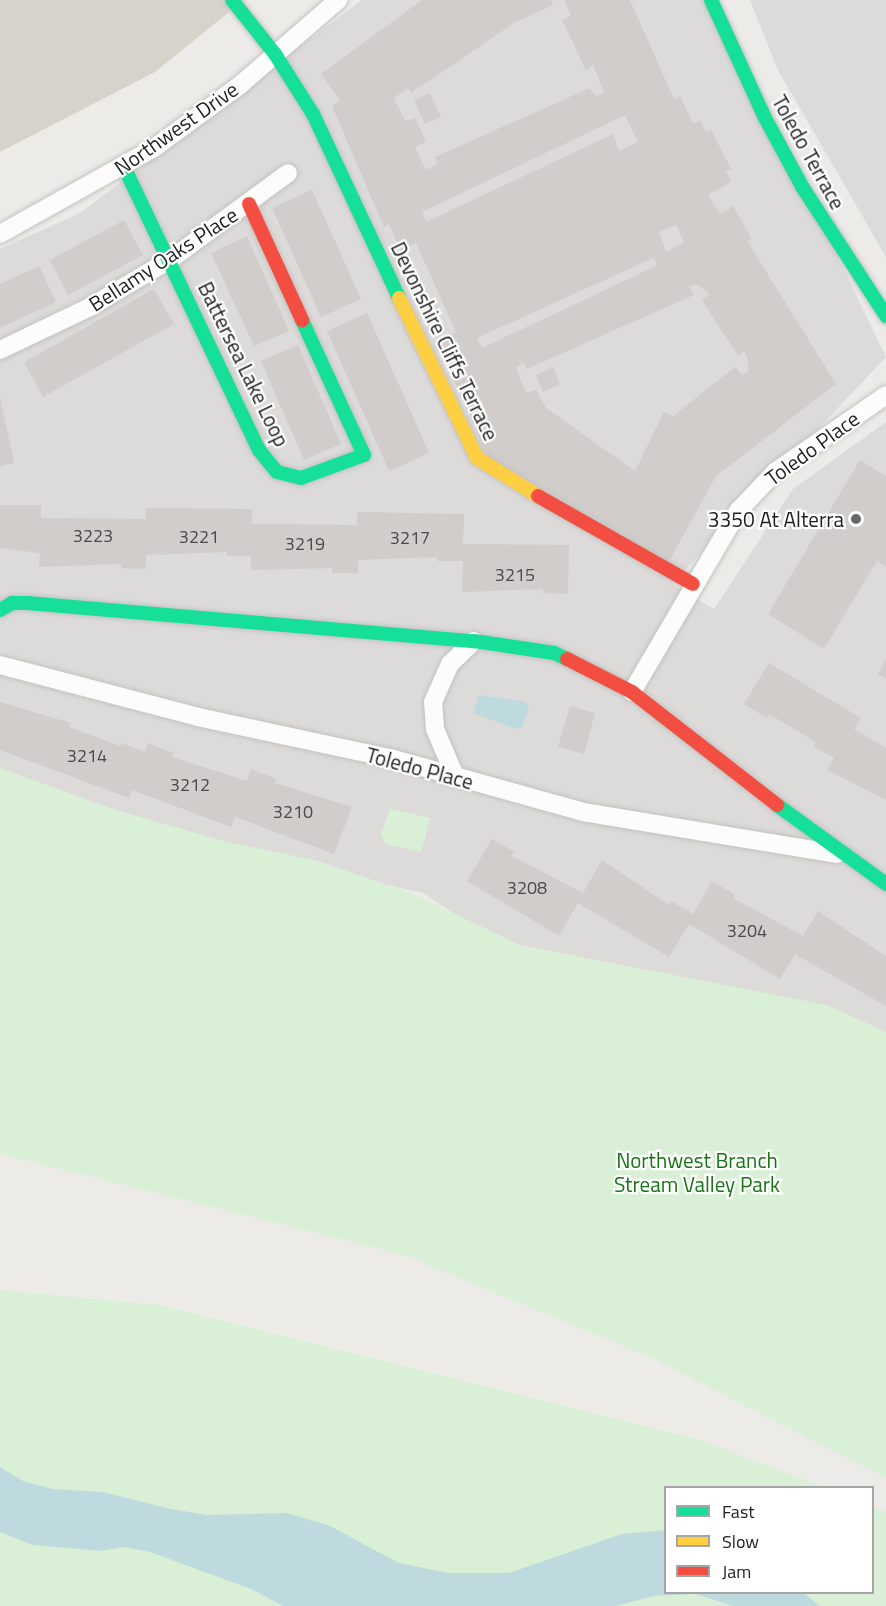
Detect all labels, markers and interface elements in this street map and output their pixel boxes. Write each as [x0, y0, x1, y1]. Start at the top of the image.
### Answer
street label: Northwest Drive [109, 76, 243, 180]
street label: Toledo Terrace [767, 90, 851, 214]
street label: Bellamy Oaks Place [84, 202, 242, 316]
street label: Devonshire Cliffs Terrace [386, 238, 504, 444]
street label: Battersea Lake Loop [193, 277, 295, 451]
street label: Toledo Place [760, 405, 864, 491]
place label: 3350 At Alterra [708, 506, 844, 532]
marker: 3350 At Alterra [849, 512, 863, 526]
house number: 3223 [73, 525, 113, 547]
house number: 3221 [179, 526, 219, 548]
house number: 3217 [390, 527, 430, 549]
house number: 3219 [285, 533, 325, 555]
house number: 3215 [495, 564, 535, 586]
street label: Toledo Place [364, 742, 476, 794]
house number: 3214 [67, 745, 107, 767]
house number: 3212 [170, 774, 210, 796]
house number: 3210 [273, 801, 313, 823]
house number: 3208 [507, 877, 547, 899]
house number: 3204 [727, 920, 767, 942]
park label: Northwest Branch Stream Valley Park [614, 1147, 780, 1197]
legend [664, 1486, 874, 1594]
text: Fast [722, 1498, 755, 1525]
text: Slow [722, 1528, 759, 1555]
text: Jam [722, 1558, 751, 1585]

